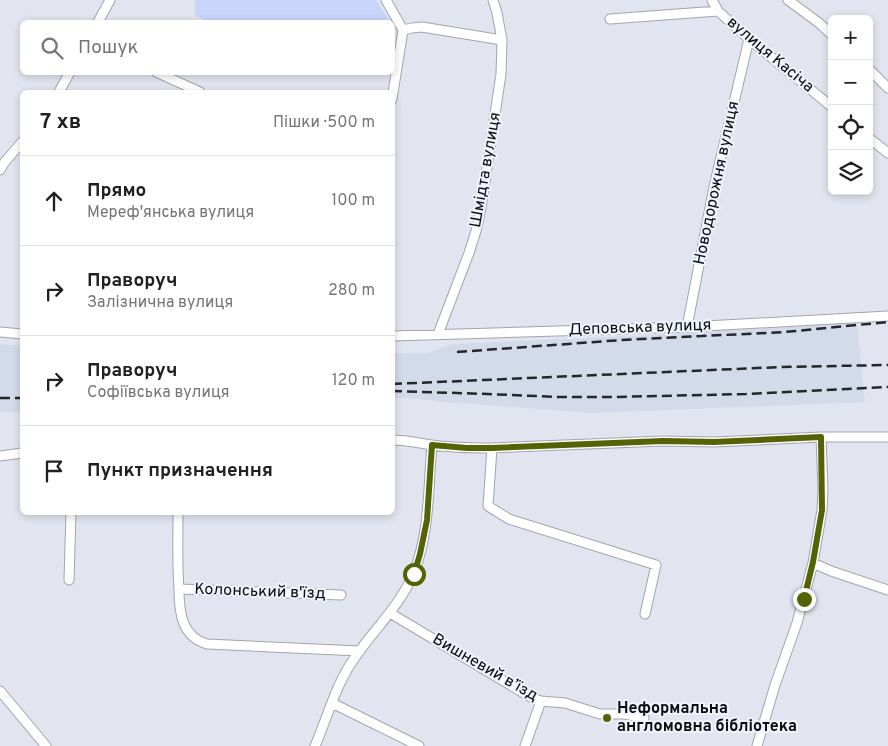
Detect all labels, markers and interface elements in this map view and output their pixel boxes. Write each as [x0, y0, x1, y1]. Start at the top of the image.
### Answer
street label: вулиця Касіча [722, 13, 818, 97]
map controls [828, 15, 873, 195]
button: + [828, 15, 873, 60]
search box [20, 20, 395, 75]
icon: search [38, 34, 66, 62]
text: Пошук [78, 36, 138, 60]
button: − [828, 60, 873, 105]
street label: Новодорожня вулиця [690, 99, 744, 267]
button: locate [828, 105, 873, 150]
text: 7 хв [40, 109, 81, 136]
street label: Шмідта вулиця [466, 111, 506, 229]
text: Пішки · 500 m [273, 113, 375, 133]
button: layers [828, 150, 873, 195]
text: Прямо [87, 179, 146, 203]
icon: ahead [40, 187, 68, 215]
text: 100 m [331, 191, 375, 211]
text: Мереф'янська вулиця [87, 203, 254, 223]
text: Праворуч [87, 269, 178, 293]
icon: right [40, 277, 68, 305]
text: 280 m [328, 281, 375, 301]
text: Залізнична вулиця [87, 293, 233, 313]
street label: Деповська вулиця [568, 316, 712, 340]
text: Праворуч [87, 359, 178, 383]
icon: right [40, 367, 68, 395]
text: 120 m [332, 371, 375, 391]
text: Софіївська вулиця [87, 383, 230, 403]
icon: arrive [40, 457, 68, 485]
text: Пункт призначення [87, 459, 273, 483]
route start [403, 563, 426, 586]
street label: Колонський в'їзд [194, 580, 326, 604]
route end [793, 588, 816, 611]
street label: Вишневий в’їзд [429, 630, 541, 706]
place label: Неформальна англомовна бібліотека [617, 699, 797, 737]
marker: Неформальна англомовна бібліотека [601, 712, 613, 724]

